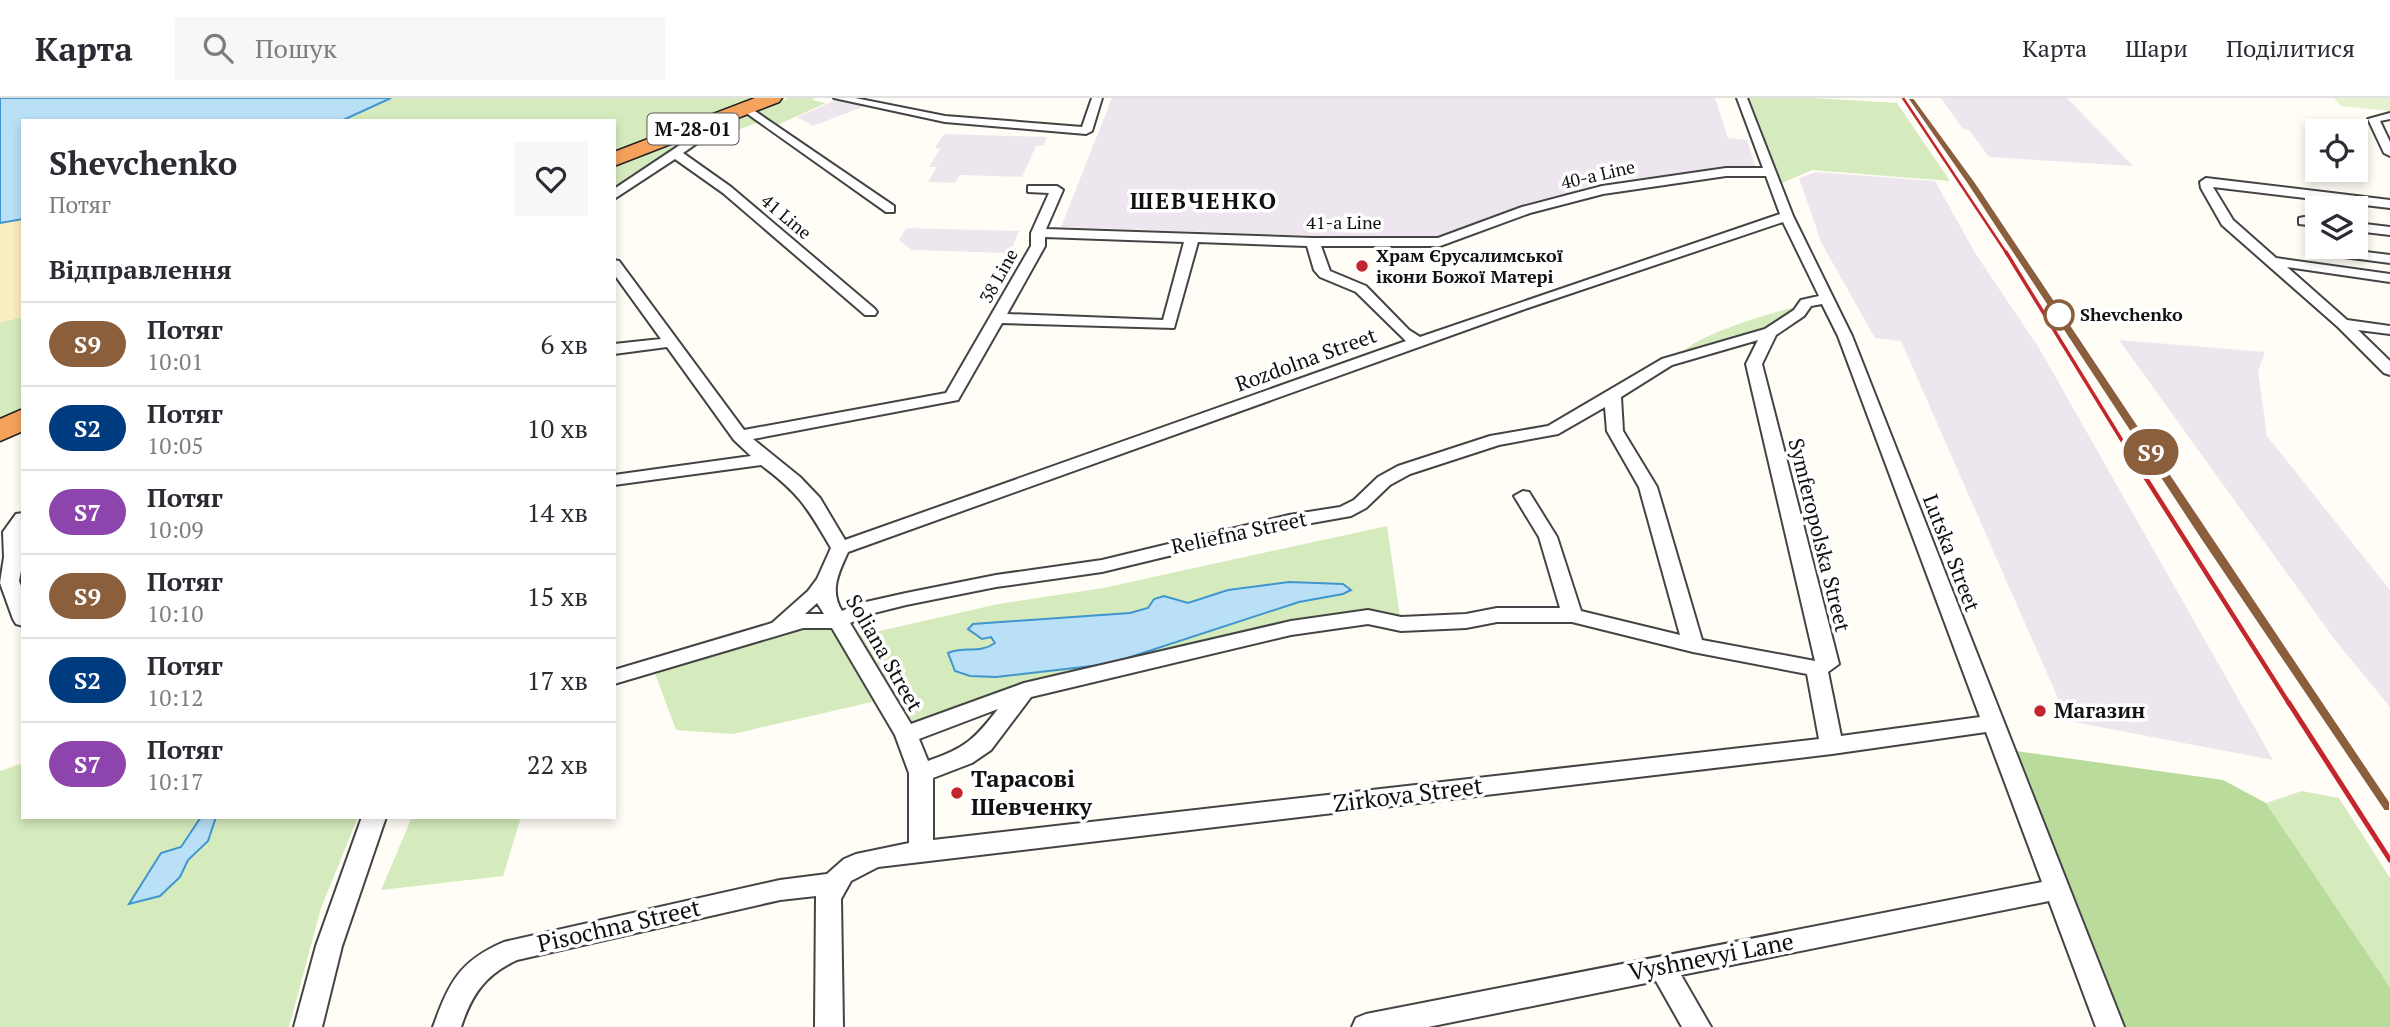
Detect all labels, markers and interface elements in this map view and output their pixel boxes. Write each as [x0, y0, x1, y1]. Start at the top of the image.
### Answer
search box [175, 17, 665, 80]
text: Карта [35, 27, 133, 70]
icon: search [199, 29, 237, 67]
text: Пошук [255, 31, 337, 65]
text: Карта [2022, 32, 2087, 64]
text: Шари [2125, 32, 2188, 64]
text: Поділитися [2226, 32, 2355, 64]
road number: М-28-01 [648, 114, 738, 144]
map controls [2305, 119, 2368, 259]
button: locate [2305, 119, 2368, 182]
text: Shevchenko [49, 141, 237, 184]
button: heart [514, 142, 588, 216]
street label: 40-a Line [1558, 154, 1637, 194]
district label: ШЕВЧЕНКО [1130, 185, 1278, 216]
street label: 41 Line [756, 188, 817, 244]
text: Потяг [49, 189, 111, 220]
button: layers [2305, 196, 2368, 259]
street label: 41-a Line [1306, 210, 1382, 234]
place label: Храм Єрусалимської ікони Божої Матері [1376, 243, 1564, 288]
street label: 38 Line [973, 244, 1023, 307]
text: Відправлення [49, 252, 232, 286]
marker: Храм Єрусалимської ікони Божої Матері [1354, 258, 1370, 274]
marker: Shevchenko [2044, 300, 2074, 330]
place label: Shevchenko [2080, 302, 2183, 326]
text: Потяг [147, 312, 223, 346]
street label: Rozdolna Street [1231, 320, 1380, 398]
text: 6 хв [541, 327, 588, 361]
text: S9 [74, 328, 101, 360]
text: 10:01 [147, 346, 204, 377]
text: Потяг [147, 396, 223, 430]
text: 10 хв [527, 411, 588, 445]
text: S2 [74, 412, 101, 444]
line badge: S9 [2120, 429, 2182, 475]
text: 10:05 [147, 430, 204, 461]
street label: Symferopolska Street [1782, 435, 1858, 635]
text: S9 [2138, 436, 2164, 468]
text: Потяг [147, 480, 223, 514]
street label: Lutska Street [1917, 490, 1987, 615]
text: 14 хв [527, 495, 588, 529]
text: S7 [74, 496, 101, 528]
street label: Reliefna Street [1168, 504, 1309, 560]
text: 10:09 [147, 514, 204, 545]
text: Потяг [147, 564, 223, 598]
text: 15 хв [527, 579, 588, 613]
text: S9 [74, 580, 101, 612]
street label: Soliana Street [840, 589, 930, 716]
text: 10:10 [147, 598, 204, 629]
text: Потяг [147, 648, 223, 682]
text: 17 хв [527, 663, 588, 697]
text: S2 [74, 664, 101, 696]
text: 10:12 [147, 682, 204, 713]
place label: Магазин [2054, 696, 2145, 724]
marker: Магазин [2032, 703, 2048, 719]
text: Потяг [147, 732, 223, 766]
text: 22 хв [527, 747, 588, 781]
text: S7 [74, 748, 101, 780]
place label: Тарасові Шевченку [971, 762, 1093, 822]
text: 10:17 [147, 766, 204, 797]
street label: Zirkova Street [1331, 769, 1484, 819]
marker: Тарасові Шевченку [949, 785, 965, 801]
street label: Pisochna Street [534, 891, 704, 959]
street label: Vyshnevyi Lane [1625, 924, 1796, 988]

